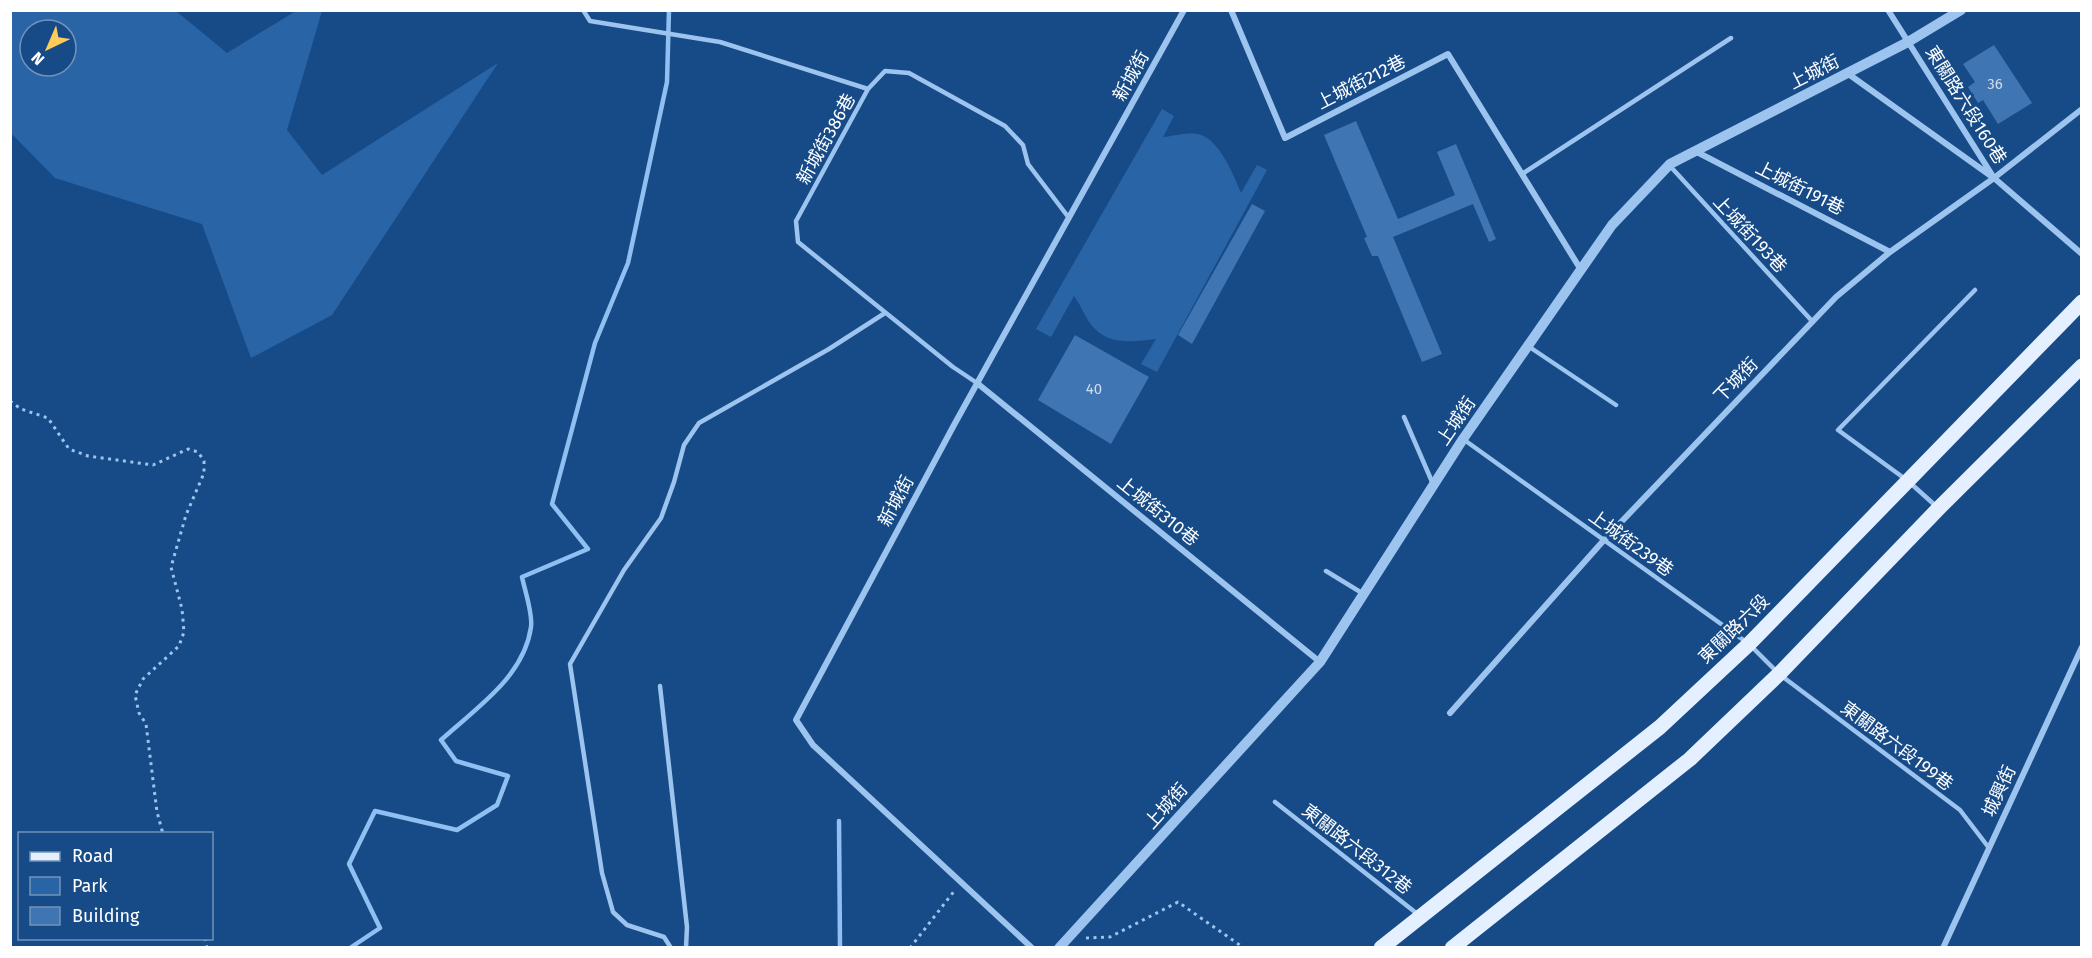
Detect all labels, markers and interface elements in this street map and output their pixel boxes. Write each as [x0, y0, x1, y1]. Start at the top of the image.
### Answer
north arrow [18, 18, 78, 78]
street label: 東關路六段160巷 [1921, 42, 2011, 168]
street label: 新城街 [1108, 47, 1154, 105]
text: N [28, 48, 48, 69]
street label: 上城街212巷 [1313, 50, 1409, 114]
street label: 上城街 [1785, 50, 1843, 94]
house number: 36 [1987, 75, 2003, 93]
street label: 新城街386巷 [792, 90, 860, 188]
street label: 上城街191巷 [1752, 156, 1848, 220]
street label: 上城街193巷 [1709, 191, 1791, 277]
street label: 下城街 [1709, 353, 1763, 407]
house number: 40 [1086, 380, 1102, 398]
street label: 上城街 [1432, 392, 1480, 450]
street label: 上城街310巷 [1113, 471, 1203, 551]
street label: 新城街 [874, 472, 918, 530]
street label: 上城街239巷 [1584, 505, 1678, 581]
street label: 東關路六段 [1694, 590, 1774, 668]
street label: 東關路六段199巷 [1837, 697, 1957, 795]
street label: 城興街 [1978, 762, 2020, 820]
street label: 上城街 [1140, 779, 1192, 833]
street label: 東關路六段312巷 [1298, 799, 1416, 899]
legend [18, 832, 213, 940]
text: Road [72, 845, 114, 867]
text: Park [72, 875, 108, 897]
text: Building [72, 905, 140, 927]

